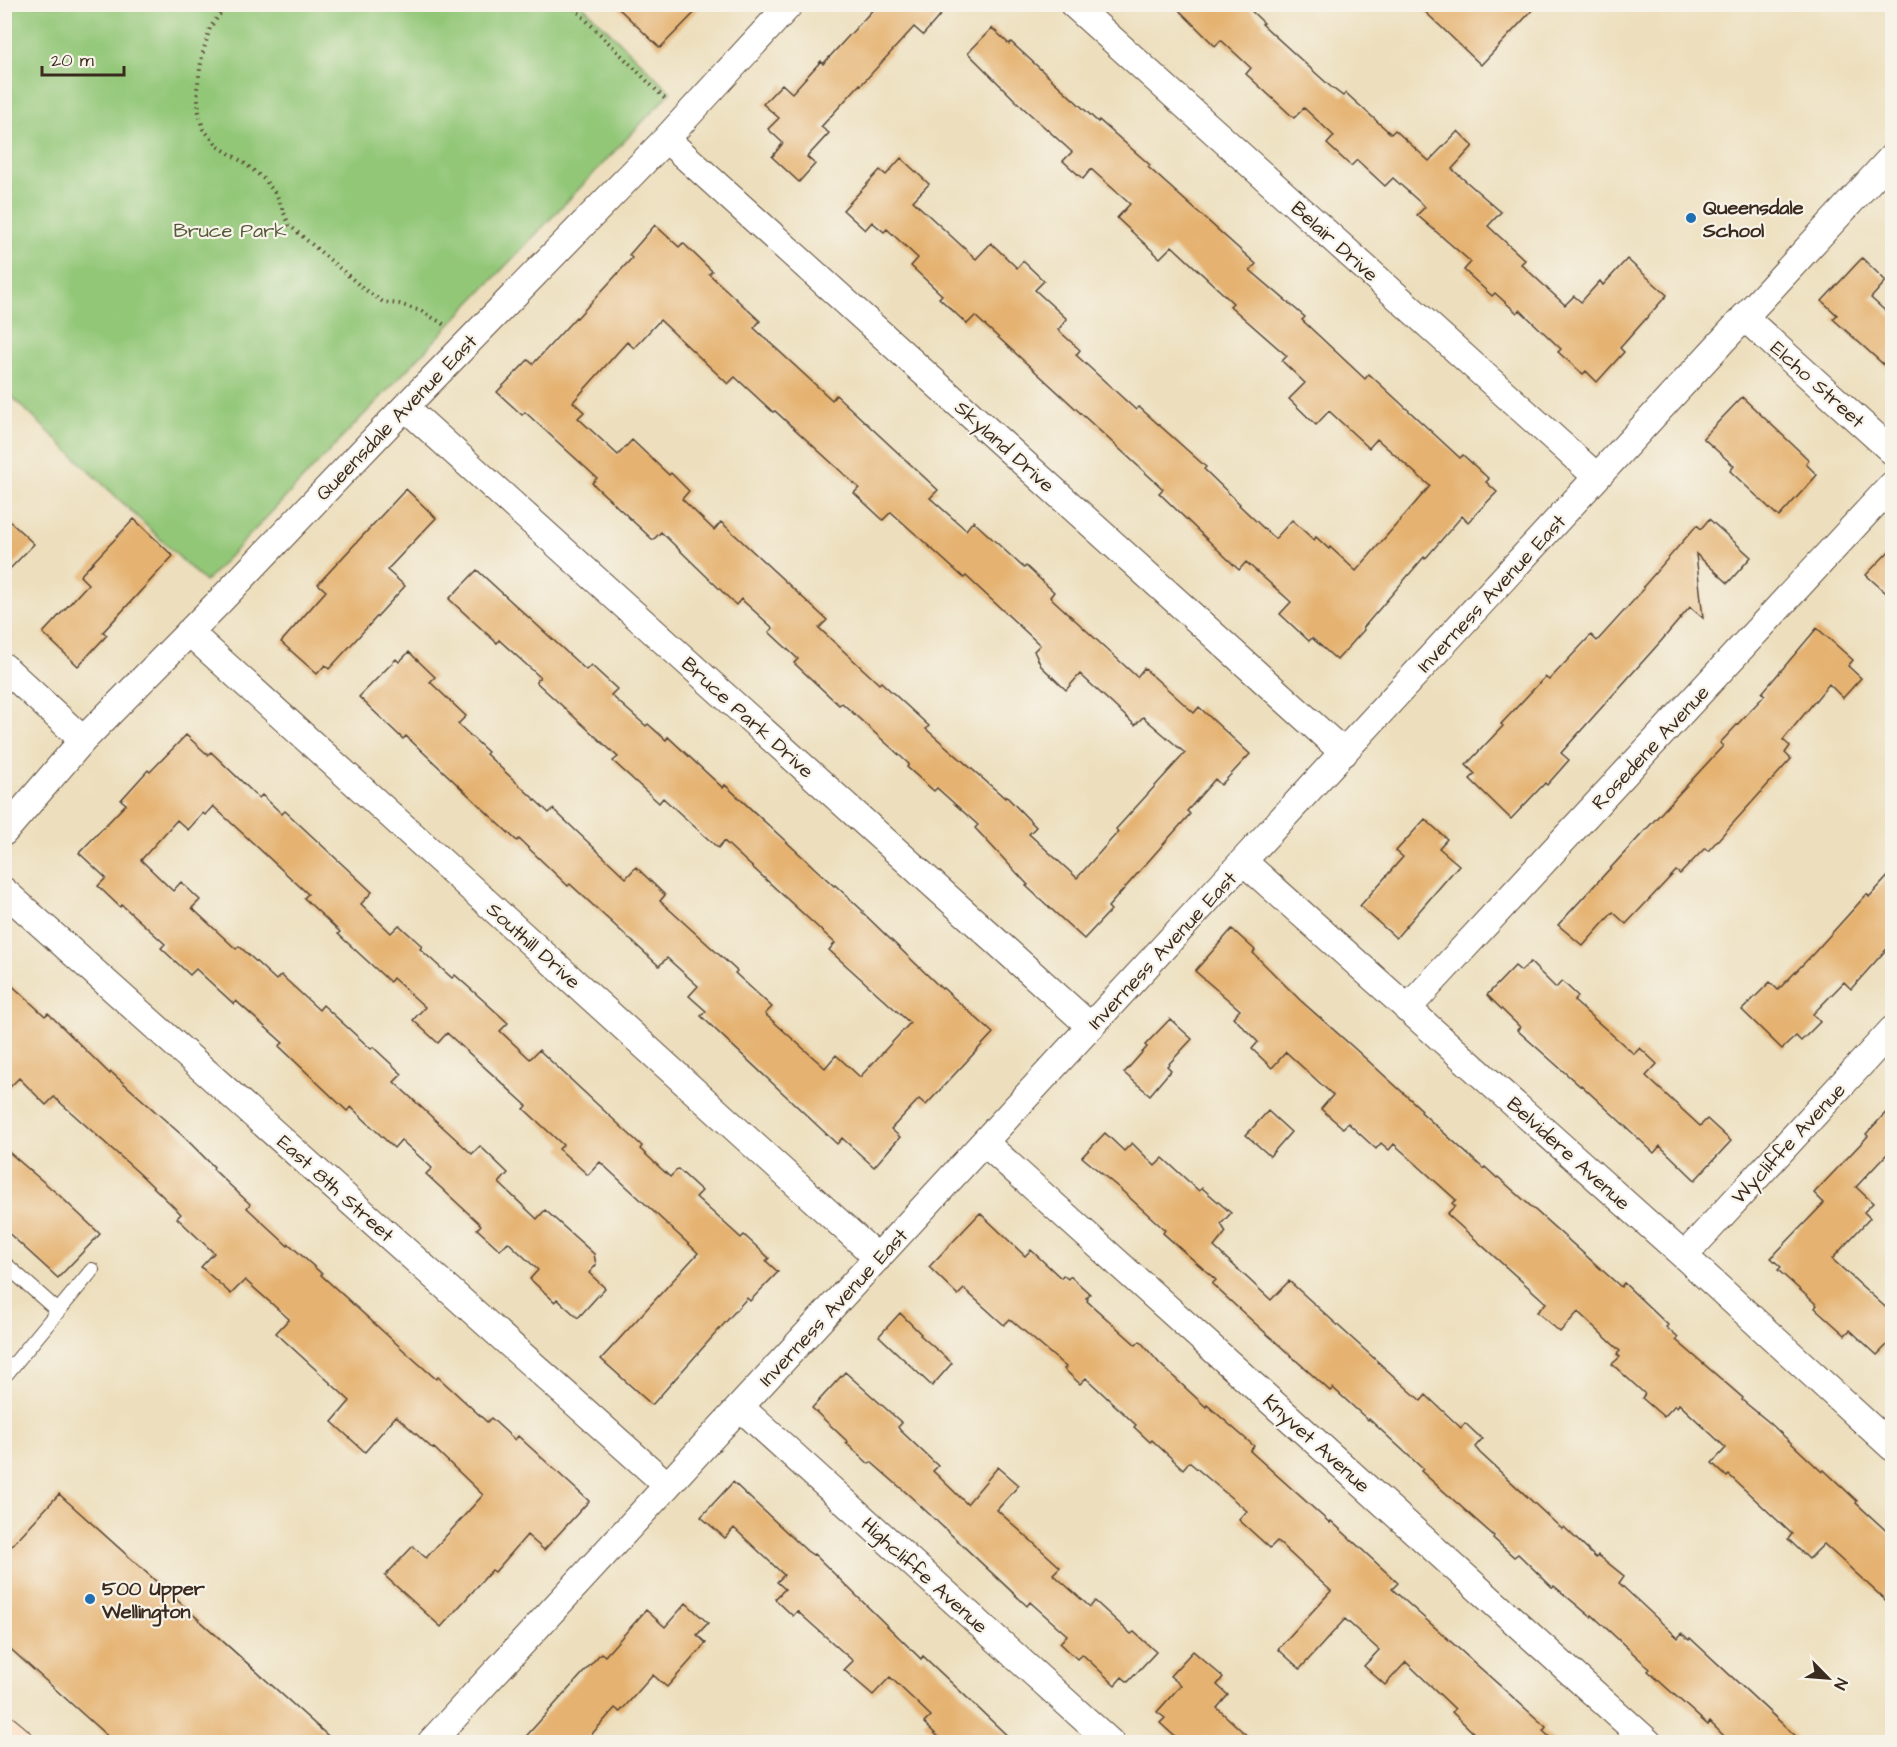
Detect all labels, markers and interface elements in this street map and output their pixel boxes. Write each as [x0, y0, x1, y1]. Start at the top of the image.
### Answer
scale bar [42, 39, 124, 77]
text: 20 m [51, 48, 94, 73]
place label: Queensdale School [1702, 194, 1804, 245]
street label: Belair Drive [1285, 195, 1384, 289]
marker: Queensdale School [1684, 211, 1698, 225]
park label: Bruce Park [173, 217, 287, 245]
street label: Queensdale Avenue East [310, 328, 484, 507]
street label: Elcho Street [1764, 335, 1871, 435]
street label: Skyland Drive [948, 394, 1061, 500]
street label: Inverness Avenue East [1411, 508, 1573, 679]
street label: Bruce Park Drive [675, 651, 820, 785]
street label: Rosedene Avenue [1586, 679, 1716, 816]
street label: Inverness Avenue East [1082, 865, 1244, 1036]
street label: Southill Drive [480, 896, 587, 996]
street label: Wycliffe Avenue [1725, 1077, 1853, 1211]
street label: Belvidere Avenue [1500, 1091, 1636, 1217]
street label: East 8th Street [271, 1129, 400, 1249]
street label: Inverness Avenue East [753, 1222, 915, 1393]
street label: Knyvet Avenue [1256, 1388, 1376, 1500]
street label: Highcliffe Avenue [854, 1511, 994, 1641]
place label: 500 Upper Wellington [101, 1575, 206, 1627]
marker: 500 Upper Wellington [83, 1592, 97, 1606]
north arrow [1798, 1648, 1858, 1708]
text: N [1829, 1675, 1853, 1693]

